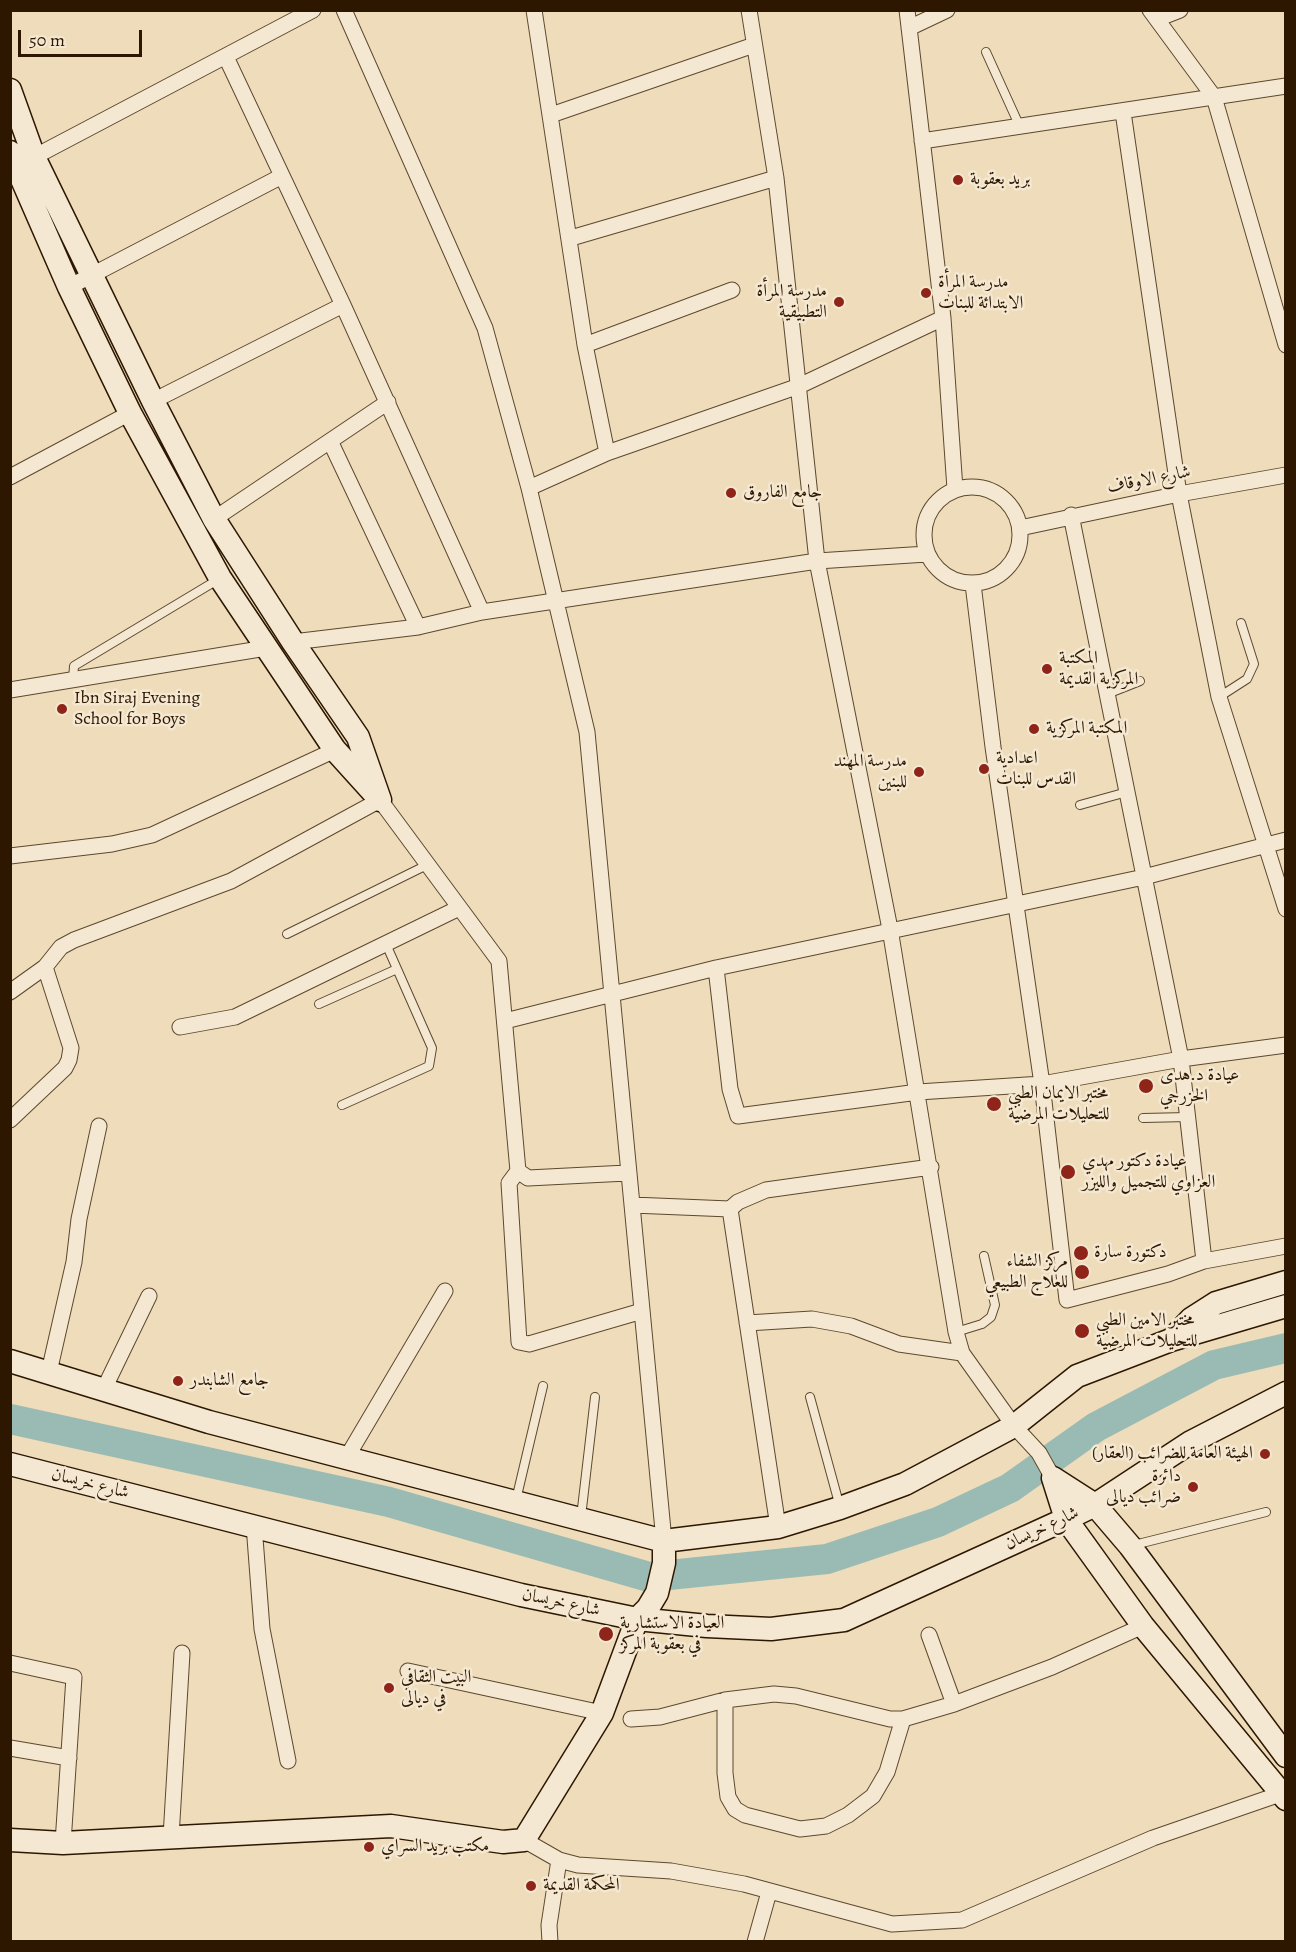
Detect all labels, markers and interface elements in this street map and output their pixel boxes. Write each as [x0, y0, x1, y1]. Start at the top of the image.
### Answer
scale bar [21, 18, 146, 56]
text: 50 m [29, 28, 65, 52]
place label: بريد بعقوبة [970, 169, 1030, 191]
marker: بريد بعقوبة [951, 173, 965, 187]
place label: مدرسة المرأة الابتدائة للبنات [938, 272, 1024, 314]
place label: مدرسة المرأة التطبيقية [756, 281, 827, 324]
marker: مدرسة المرأة الابتدائة للبنات [919, 286, 933, 300]
marker: مدرسة المرأة التطبيقية [832, 295, 846, 309]
street label: شارع الاوقاف [1105, 461, 1193, 499]
place label: جامع الفاروق [743, 482, 822, 504]
marker: جامع الفاروق [724, 486, 738, 500]
place label: المكتبة المركزية القديمة [1059, 648, 1138, 690]
marker: المكتبة المركزية القديمة [1040, 662, 1054, 676]
place label: Ibn Siraj Evening School for Boys [74, 688, 200, 730]
marker: Ibn Siraj Evening School for Boys [55, 702, 69, 716]
place label: المكتبة المركزية [1046, 718, 1127, 740]
marker: المكتبة المركزية [1027, 722, 1041, 736]
place label: اعدادية القدس للبنات [996, 748, 1076, 790]
place label: مدرسة المهند للبنين [834, 751, 907, 794]
marker: اعدادية القدس للبنات [977, 762, 991, 776]
marker: مدرسة المهند للبنين [912, 765, 926, 779]
place label: عيادة د.هدى الخزرجي [1160, 1065, 1239, 1108]
marker: عيادة د.هدى الخزرجي [1137, 1077, 1155, 1095]
place label: مختبر الايمان الطبي للتحليلات المرضية [1008, 1083, 1110, 1126]
marker: مختبر الايمان الطبي للتحليلات المرضية [985, 1095, 1003, 1113]
place label: عيادة دكتور مهدي العزاوي للتجميل والليزر [1082, 1151, 1215, 1194]
marker: عيادة دكتور مهدي العزاوي للتجميل والليزر [1059, 1163, 1077, 1181]
place label: دكتورة سارة [1094, 1242, 1167, 1264]
marker: دكتورة سارة [1072, 1244, 1090, 1262]
place label: مركز الشفاء للعلاج الطبيعي [985, 1251, 1068, 1294]
marker: مركز الشفاء للعلاج الطبيعي [1073, 1263, 1091, 1281]
place label: مختبر الامين الطبي للتحليلات المرضية [1096, 1310, 1198, 1352]
marker: مختبر الامين الطبي للتحليلات المرضية [1073, 1322, 1091, 1340]
place label: جامع الشابندر [190, 1370, 269, 1392]
marker: جامع الشابندر [171, 1374, 185, 1388]
place label: الهيئة العامة للضرائب (العقار) [1092, 1443, 1253, 1465]
marker: الهيئة العامة للضرائب (العقار) [1258, 1447, 1272, 1461]
street label: شارع خريسان [49, 1464, 131, 1504]
place label: دائرة ضرائب ديالى [1106, 1466, 1181, 1508]
marker: دائرة ضرائب ديالى [1186, 1480, 1200, 1494]
street label: شارع خريسان [1001, 1502, 1083, 1556]
street label: شارع خريسان [520, 1584, 602, 1622]
place label: العيادة الاستشارية في بعقوبة المركز [620, 1613, 725, 1656]
marker: العيادة الاستشارية في بعقوبة المركز [597, 1625, 615, 1643]
place label: البيت الثقافي في ديالى [401, 1667, 472, 1710]
marker: البيت الثقافي في ديالى [382, 1681, 396, 1695]
place label: مكتب بريد السراي [381, 1836, 489, 1858]
marker: مكتب بريد السراي [362, 1840, 376, 1854]
place label: المحكمة القديمة [543, 1875, 620, 1897]
marker: المحكمة القديمة [524, 1879, 538, 1893]

